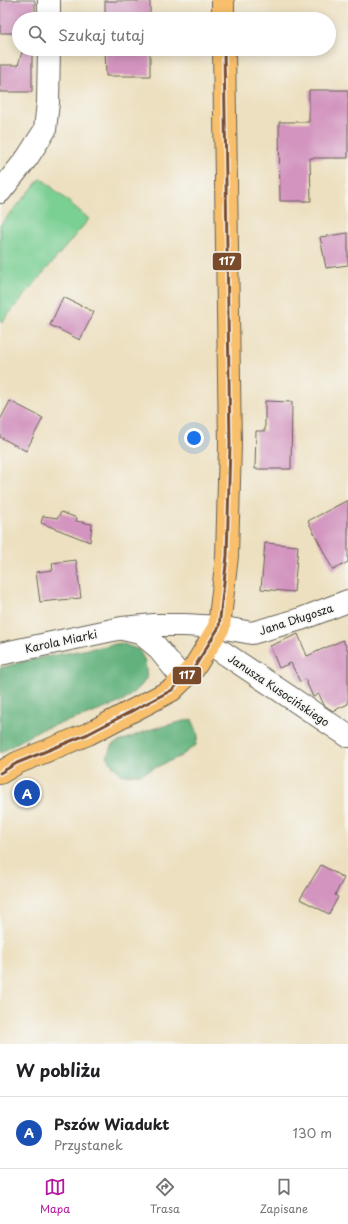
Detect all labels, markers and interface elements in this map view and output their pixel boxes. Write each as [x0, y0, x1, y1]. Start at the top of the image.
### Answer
search box [12, 12, 336, 56]
icon: search [26, 23, 48, 45]
text: Szukaj tutaj [58, 23, 145, 46]
line badge: 117 [212, 252, 242, 271]
text: 117 [219, 252, 236, 269]
your location [184, 428, 204, 448]
street label: Jana Długosza [257, 599, 335, 639]
street label: Karola Miarki [23, 625, 99, 657]
street label: Janusza Kusocińskiego [225, 650, 333, 730]
line badge: 117 [172, 666, 202, 685]
text: 117 [179, 666, 196, 683]
pin: A [14, 778, 40, 808]
text: W pobliżu [16, 1057, 101, 1083]
text: Pszów Wiadukt [54, 1112, 170, 1135]
text: A [24, 1123, 34, 1142]
text: 130 m [293, 1123, 332, 1142]
text: Przystanek [54, 1135, 123, 1154]
tab: Mapa [40, 1176, 70, 1217]
tab: Trasa [150, 1176, 180, 1217]
tab: Zapisane [260, 1176, 308, 1217]

